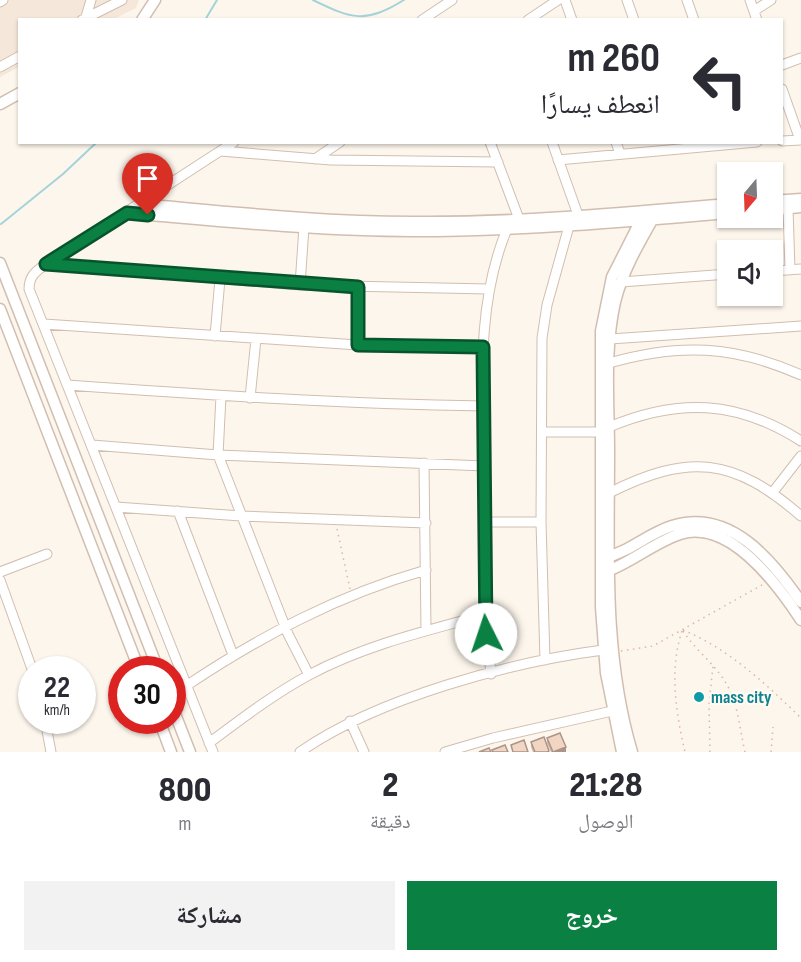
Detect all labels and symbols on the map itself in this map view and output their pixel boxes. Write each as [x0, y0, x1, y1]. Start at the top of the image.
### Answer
pin [122, 153, 173, 215]
north arrow [717, 162, 783, 228]
position arrow [454, 602, 518, 666]
speed limit sign: 30 [108, 656, 186, 734]
place label: mass city [711, 687, 772, 708]
marker: mass city [692, 690, 706, 704]

